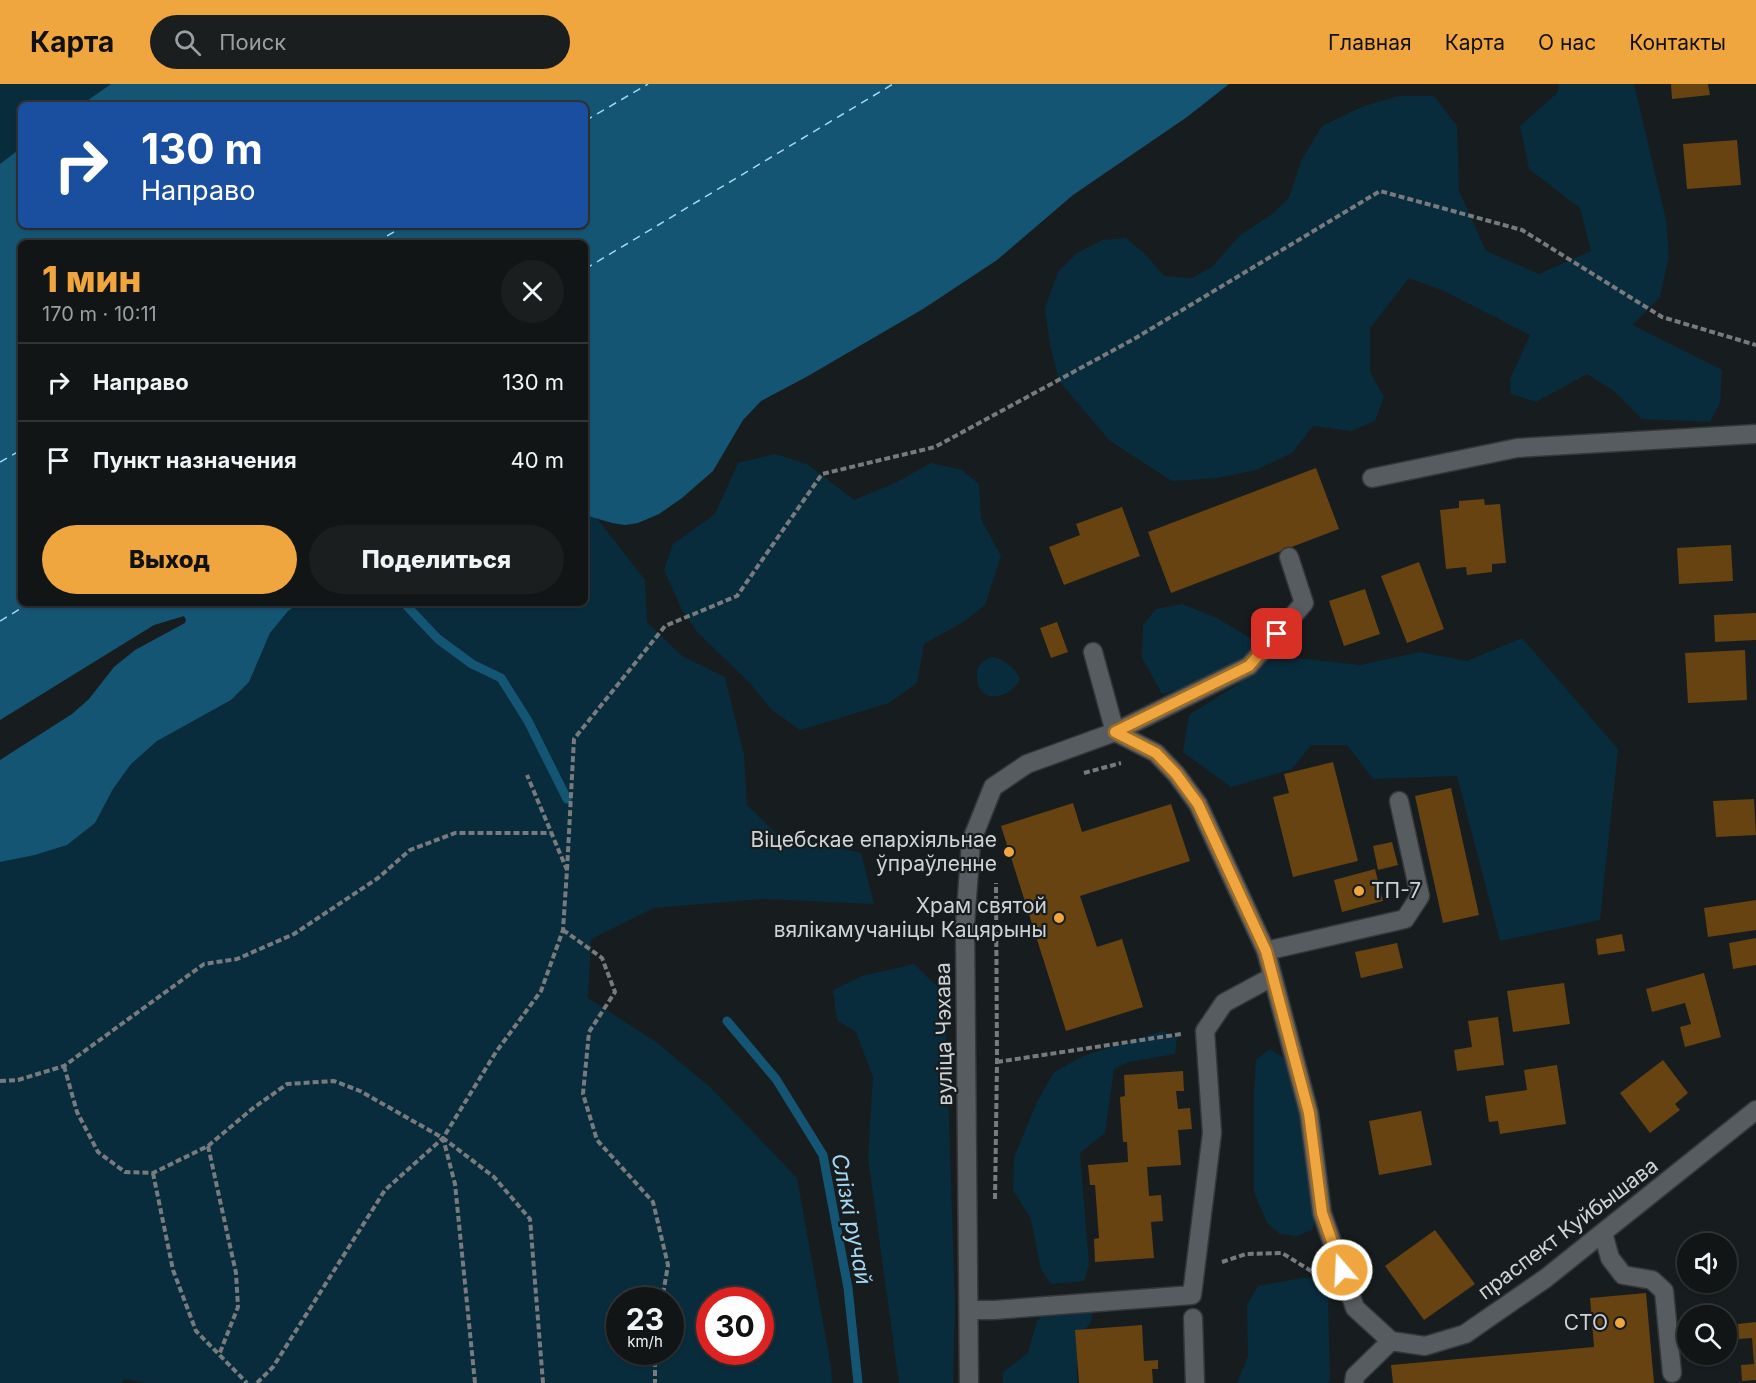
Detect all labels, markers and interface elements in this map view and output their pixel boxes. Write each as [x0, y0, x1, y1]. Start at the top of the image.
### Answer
search box [150, 15, 570, 69]
text: Карта [30, 25, 114, 59]
icon: search [171, 26, 204, 59]
text: Поиск [219, 29, 286, 55]
text: Главная [1328, 30, 1412, 55]
text: Карта [1445, 30, 1505, 55]
text: О нас [1538, 30, 1596, 55]
text: Контакты [1629, 30, 1726, 55]
text: 130 m [141, 123, 263, 174]
icon: right [42, 126, 120, 204]
text: Направо [141, 174, 256, 207]
text: 1 мин [42, 257, 141, 301]
button: close [501, 260, 564, 323]
text: 170 m · 10:11 [42, 302, 157, 326]
icon: right [42, 366, 75, 399]
text: Направо [93, 369, 189, 395]
text: 130 m [502, 369, 564, 395]
icon: arrive [42, 444, 75, 477]
text: Пункт назначения [93, 447, 297, 473]
text: 40 m [510, 447, 564, 473]
button: Выход [42, 525, 297, 594]
button: Поделиться [309, 525, 564, 594]
pin [1251, 608, 1302, 659]
icon: arrive [1260, 617, 1293, 650]
place label: Віцебскае епархіяльнае ўпраўленне [750, 827, 997, 876]
marker: Віцебскае епархіяльнае ўпраўленне [1002, 845, 1016, 859]
place label: ТП-7 [1371, 878, 1421, 903]
marker: ТП-7 [1352, 884, 1366, 898]
place label: Храм святой вялікамучаніцы Кацярыны [774, 893, 1047, 942]
marker: Храм святой вялікамучаніцы Кацярыны [1052, 911, 1066, 925]
street label: вуліца Чэхава [930, 962, 957, 1106]
water label: Слізкі ручай [827, 1151, 877, 1287]
street label: праспект Куйбышава [1473, 1153, 1663, 1304]
map controls [1677, 1233, 1737, 1365]
button: sound [1677, 1233, 1737, 1293]
position arrow [1310, 1238, 1374, 1302]
speed limit sign: 30 [696, 1287, 774, 1365]
text: 23 [626, 1301, 664, 1337]
button: search [1677, 1305, 1737, 1365]
place label: СТО [1564, 1310, 1608, 1335]
marker: СТО [1613, 1316, 1627, 1330]
text: km/h [627, 1332, 663, 1351]

